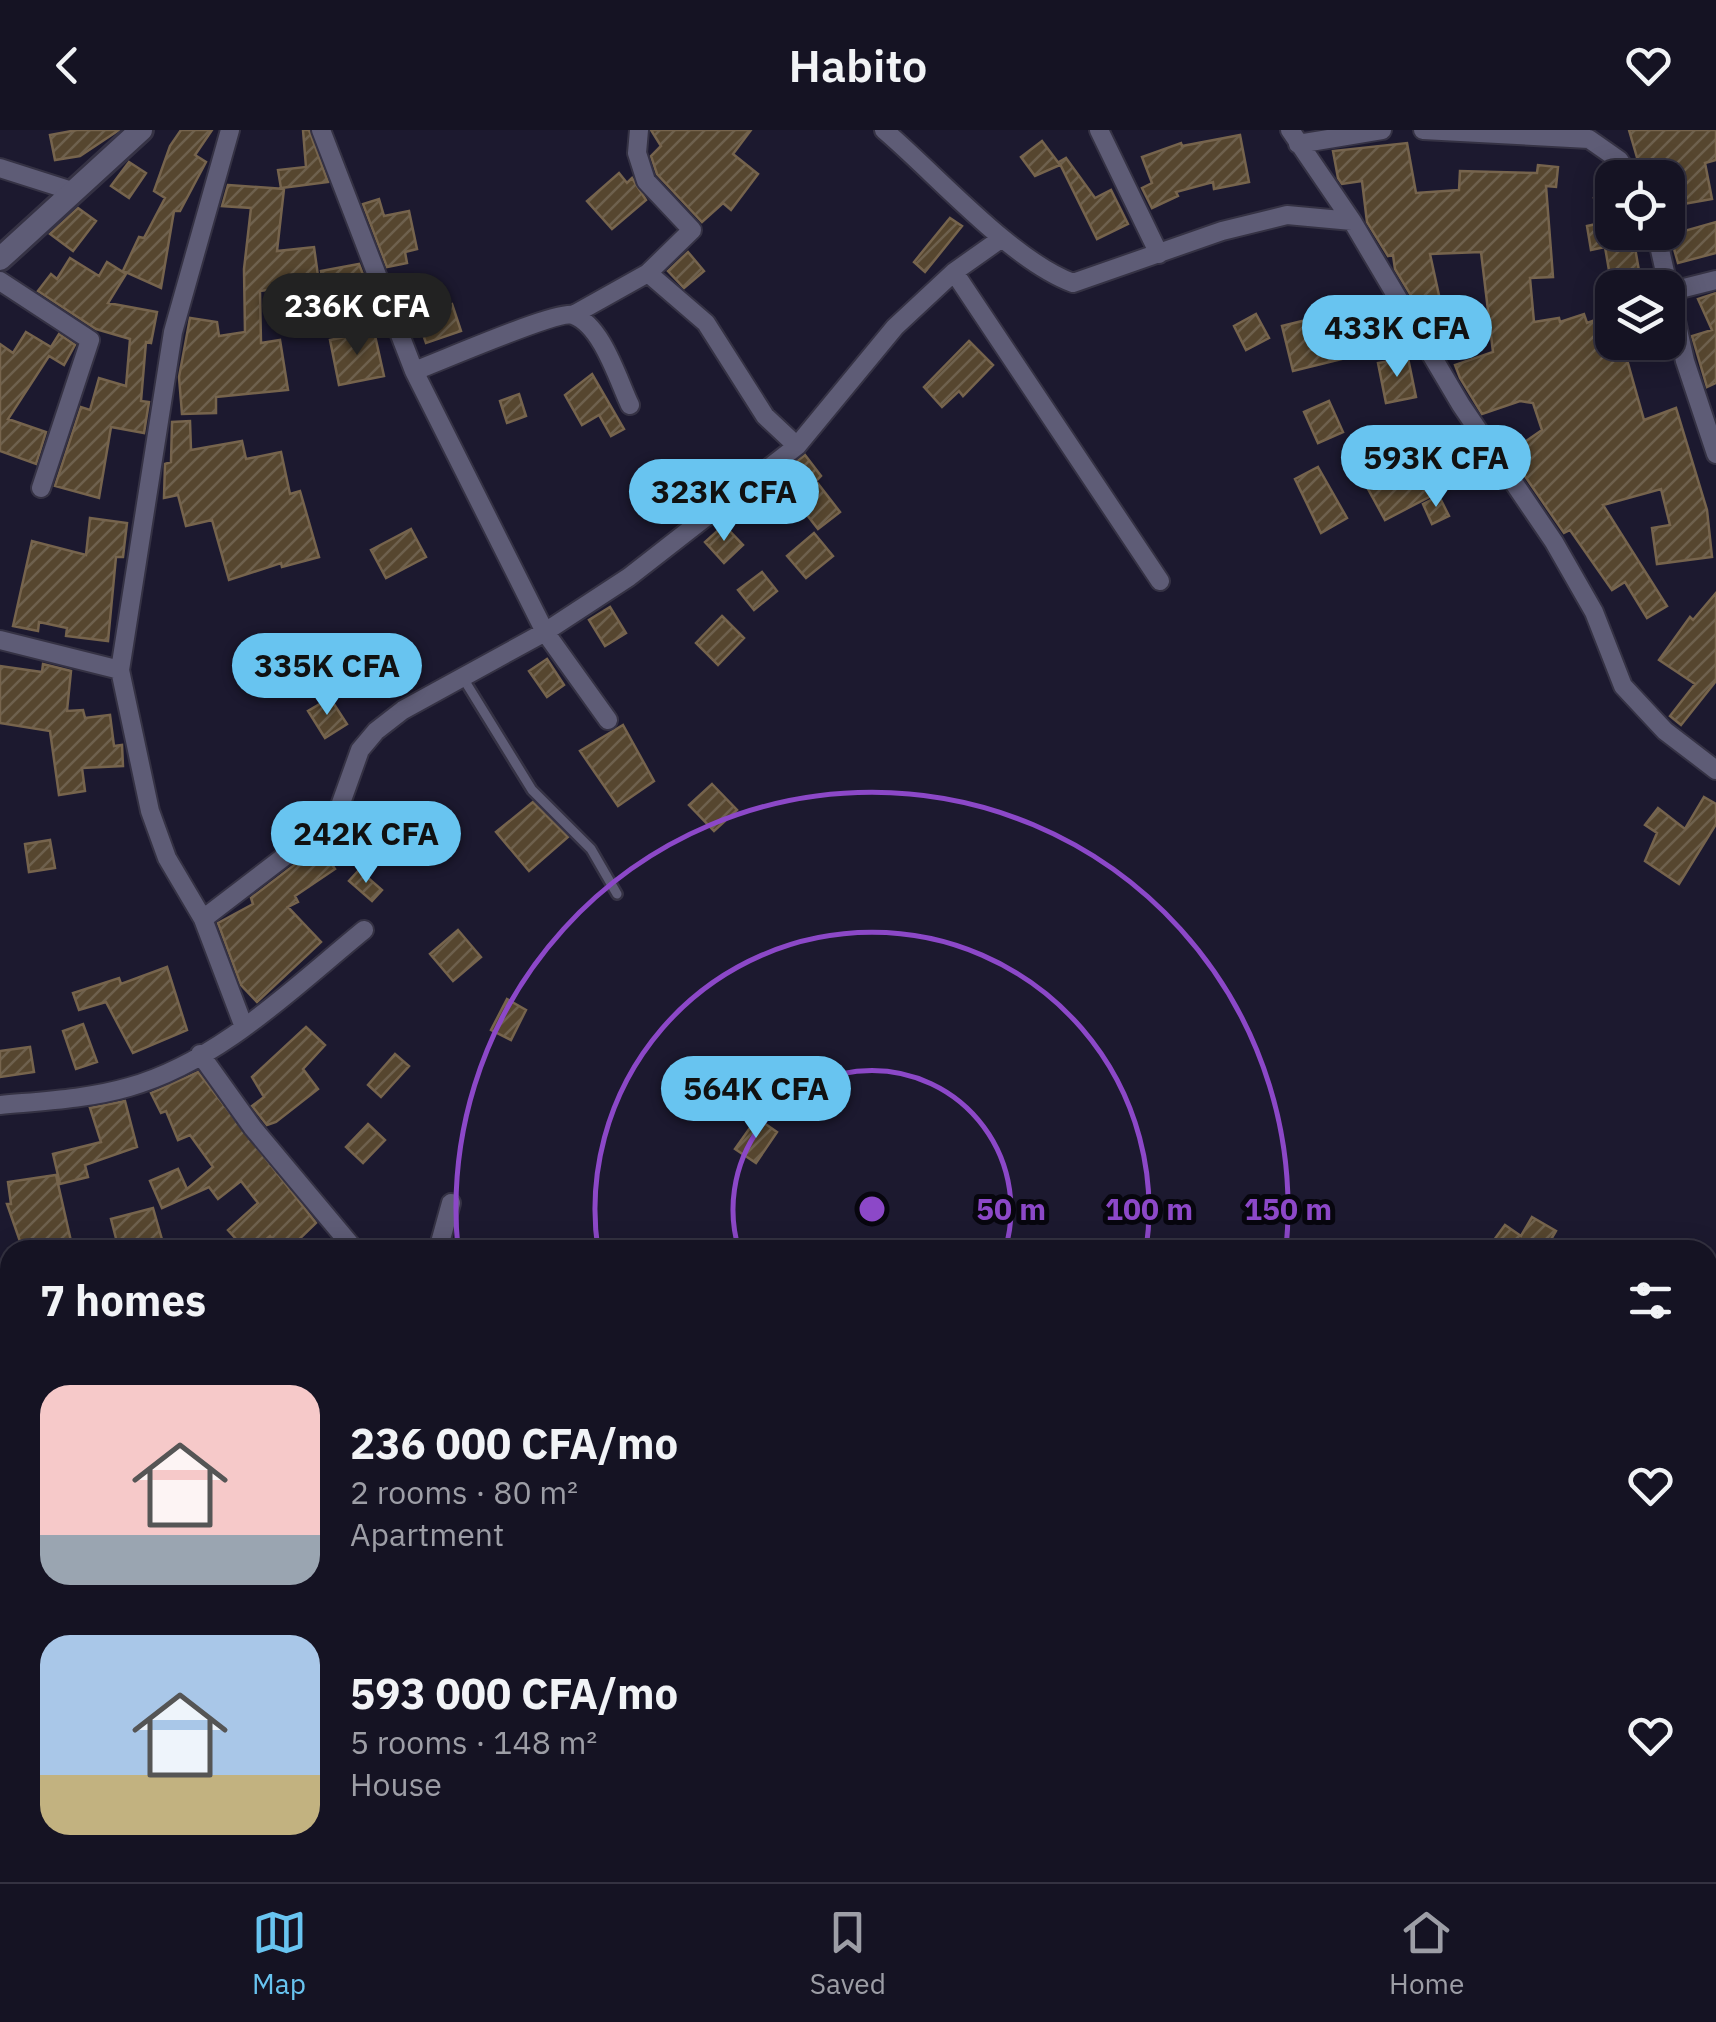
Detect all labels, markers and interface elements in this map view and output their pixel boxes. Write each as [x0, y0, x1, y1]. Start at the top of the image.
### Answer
text: Habito [789, 36, 927, 94]
icon: back [40, 38, 95, 93]
icon: heart [1621, 38, 1676, 93]
map controls [1595, 160, 1685, 360]
button: locate [1595, 160, 1685, 250]
button: layers [1595, 270, 1685, 360]
pin: 236K CFA [254, 273, 460, 358]
text: 236K CFA [284, 284, 430, 326]
pin: 433K CFA [1294, 295, 1500, 380]
text: 433K CFA [1324, 306, 1470, 348]
pin: 593K CFA [1333, 425, 1539, 510]
text: 593K CFA [1363, 436, 1509, 478]
pin: 323K CFA [621, 459, 827, 544]
text: 323K CFA [651, 470, 797, 512]
pin: 335K CFA [224, 633, 430, 718]
text: 335K CFA [254, 644, 400, 686]
pin: 242K CFA [263, 801, 469, 886]
text: 242K CFA [293, 812, 439, 854]
pin: 564K CFA [653, 1056, 859, 1141]
text: 564K CFA [683, 1067, 829, 1109]
text: 50 m [976, 1189, 1046, 1228]
text: 100 m [1105, 1189, 1193, 1228]
text: 150 m [1244, 1189, 1332, 1228]
centre of rings [854, 1191, 890, 1227]
text: 7 homes [40, 1273, 206, 1328]
icon: filters [1623, 1273, 1678, 1328]
text: 236 000 CFA/mo [350, 1416, 678, 1471]
icon: home [120, 1425, 240, 1545]
icon: heart [1623, 1458, 1678, 1513]
text: 2 rooms · 80 m² [350, 1471, 578, 1513]
text: Apartment [350, 1513, 504, 1555]
text: 593 000 CFA/mo [350, 1666, 678, 1721]
icon: home [120, 1675, 240, 1795]
icon: heart [1623, 1708, 1678, 1763]
text: 5 rooms · 148 m² [350, 1721, 597, 1763]
text: House [350, 1763, 442, 1805]
tab: Map [252, 1905, 307, 2002]
tab: Saved [810, 1905, 886, 2002]
tab: Home [1389, 1905, 1464, 2002]

